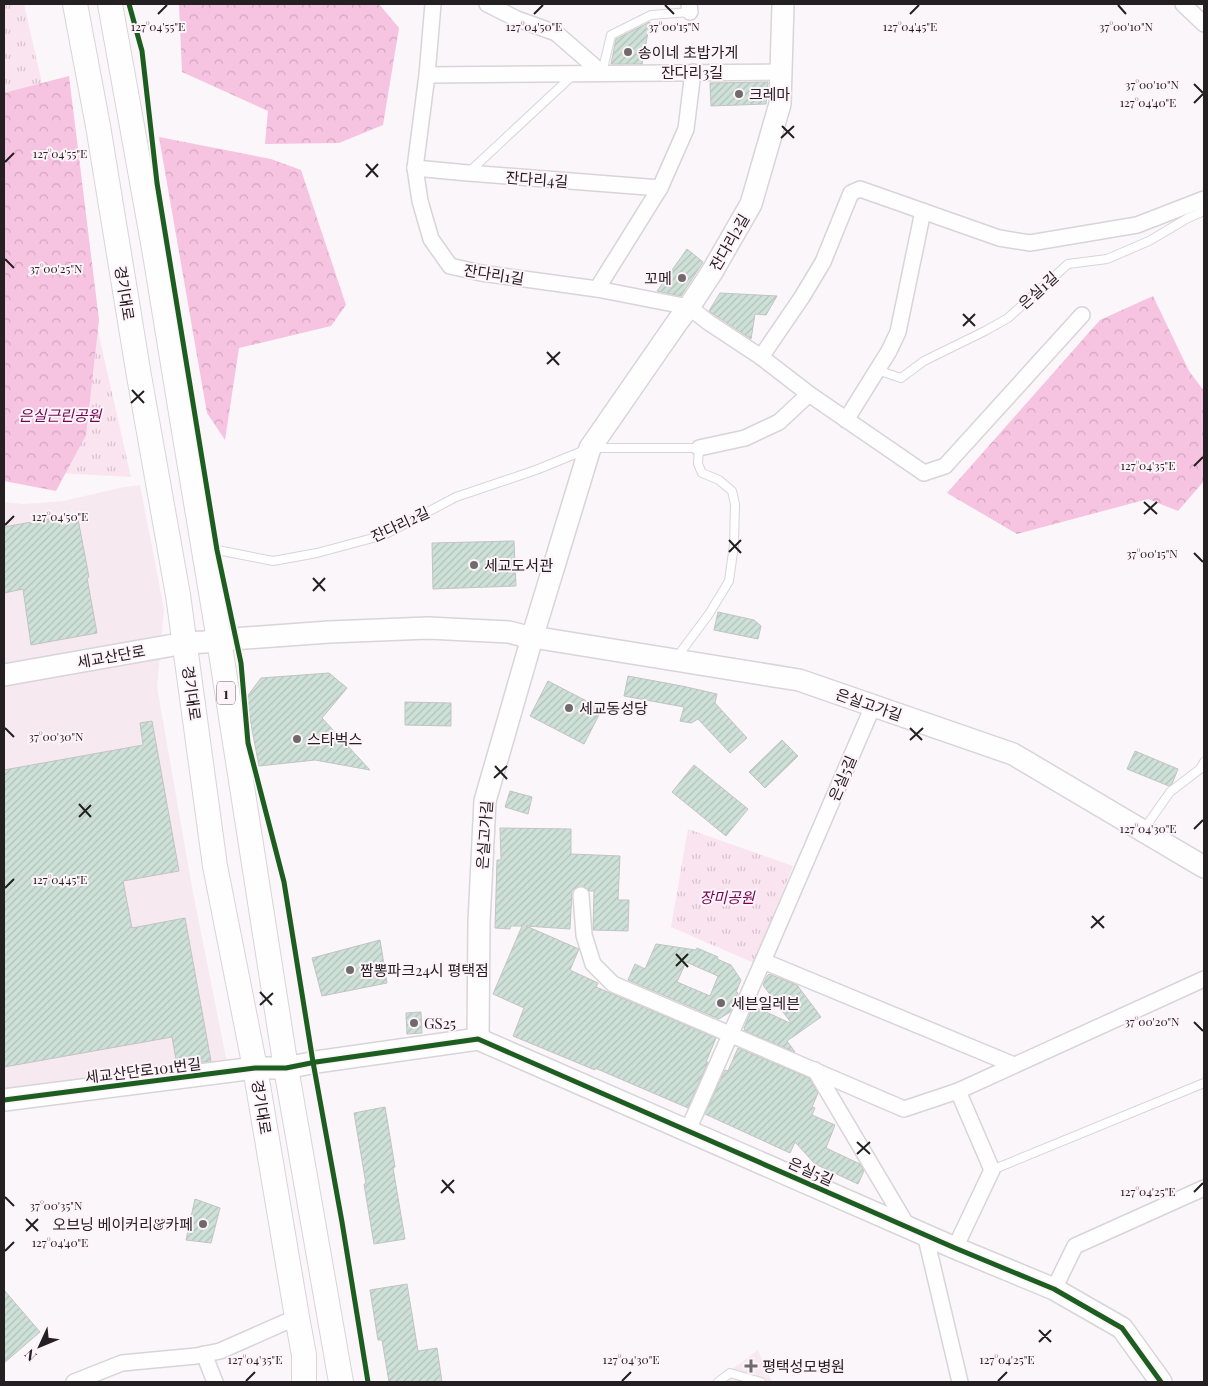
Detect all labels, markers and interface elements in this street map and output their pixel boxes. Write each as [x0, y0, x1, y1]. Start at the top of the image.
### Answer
text: 127°04'55"E [131, 18, 185, 34]
text: 127°04'50"E [506, 18, 562, 34]
text: 37°00'15"N [648, 18, 700, 34]
text: 127°04'45"E [883, 18, 937, 34]
text: 37°00'10"N [1099, 18, 1153, 34]
place label: 송이네 초밥가게 [638, 42, 738, 62]
marker: 송이네 초밥가게 [622, 46, 634, 58]
street label: 잔다리3길 [661, 62, 723, 82]
text: 37°00'10"N [1125, 76, 1179, 92]
place label: 크레마 [749, 84, 791, 104]
marker: 크레마 [733, 88, 745, 100]
text: 127°04'40"E [1120, 94, 1176, 110]
text: 127°04'55"E [33, 145, 87, 161]
street label: 잔다리4길 [505, 167, 569, 191]
street label: 잔다리2길 [705, 210, 753, 274]
street label: 잔다리1길 [462, 259, 526, 289]
text: 37°00'25"N [29, 260, 83, 276]
street label: 경기대로 [111, 264, 139, 322]
street label: 은실1길 [1014, 267, 1062, 313]
place label: 꼬메 [644, 268, 672, 288]
marker: 꼬메 [676, 272, 688, 284]
park label: 은실근린공원 [19, 405, 103, 425]
text: 127°04'35"E [1120, 457, 1176, 473]
street label: 잔다리2길 [368, 502, 432, 546]
text: 127°04'50"E [32, 508, 88, 524]
text: 37°00'15"N [1126, 545, 1178, 561]
place label: 세교도서관 [484, 555, 553, 575]
marker: 세교도서관 [468, 559, 480, 571]
street label: 세교산단로 [75, 640, 147, 672]
street label: 경기대로 [178, 664, 206, 722]
road number: 1 [217, 681, 235, 704]
street label: 은실고가길 [833, 683, 905, 725]
place label: 세교동성당 [579, 698, 648, 718]
marker: 세교동성당 [563, 702, 575, 714]
text: 37°00'30"N [29, 728, 84, 744]
place label: 스타벅스 [307, 729, 362, 749]
marker: 스타벅스 [291, 733, 303, 745]
street label: 은실5길 [823, 752, 861, 804]
street label: 은실고가길 [472, 800, 496, 870]
text: 127°04'30"E [1119, 820, 1177, 836]
text: 127°04'45"E [33, 871, 87, 887]
park label: 장미공원 [699, 887, 756, 907]
place label: 짬뽕파크24시 평택점 [360, 960, 489, 980]
marker: 짬뽕파크24시 평택점 [344, 964, 356, 976]
place label: 세븐일레븐 [731, 993, 800, 1013]
marker: 세븐일레븐 [715, 997, 727, 1009]
place label: GS25 [424, 1013, 456, 1033]
text: 37°00'20"N [1124, 1013, 1180, 1029]
marker: GS25 [408, 1017, 420, 1029]
street label: 세교산단로101번길 [84, 1053, 202, 1087]
street label: 경기대로 [248, 1078, 276, 1136]
street label: 은실5길 [785, 1152, 837, 1190]
text: 127°04'25"E [1120, 1183, 1176, 1199]
text: 37°00'35"N [30, 1197, 83, 1213]
place label: 오브닝 베이커리&카페 [53, 1214, 193, 1234]
marker: 오브닝 베이커리&카페 [197, 1218, 209, 1230]
text: 127°04'40"E [32, 1234, 88, 1250]
north arrow [15, 1321, 65, 1371]
text: N [20, 1345, 41, 1366]
text: 127°04'35"E [227, 1351, 283, 1367]
text: 127°04'30"E [602, 1351, 660, 1367]
text: 127°04'25"E [979, 1351, 1035, 1367]
place label: 평택성모병원 [762, 1356, 845, 1376]
marker: 평택성모병원 [744, 1359, 758, 1373]

